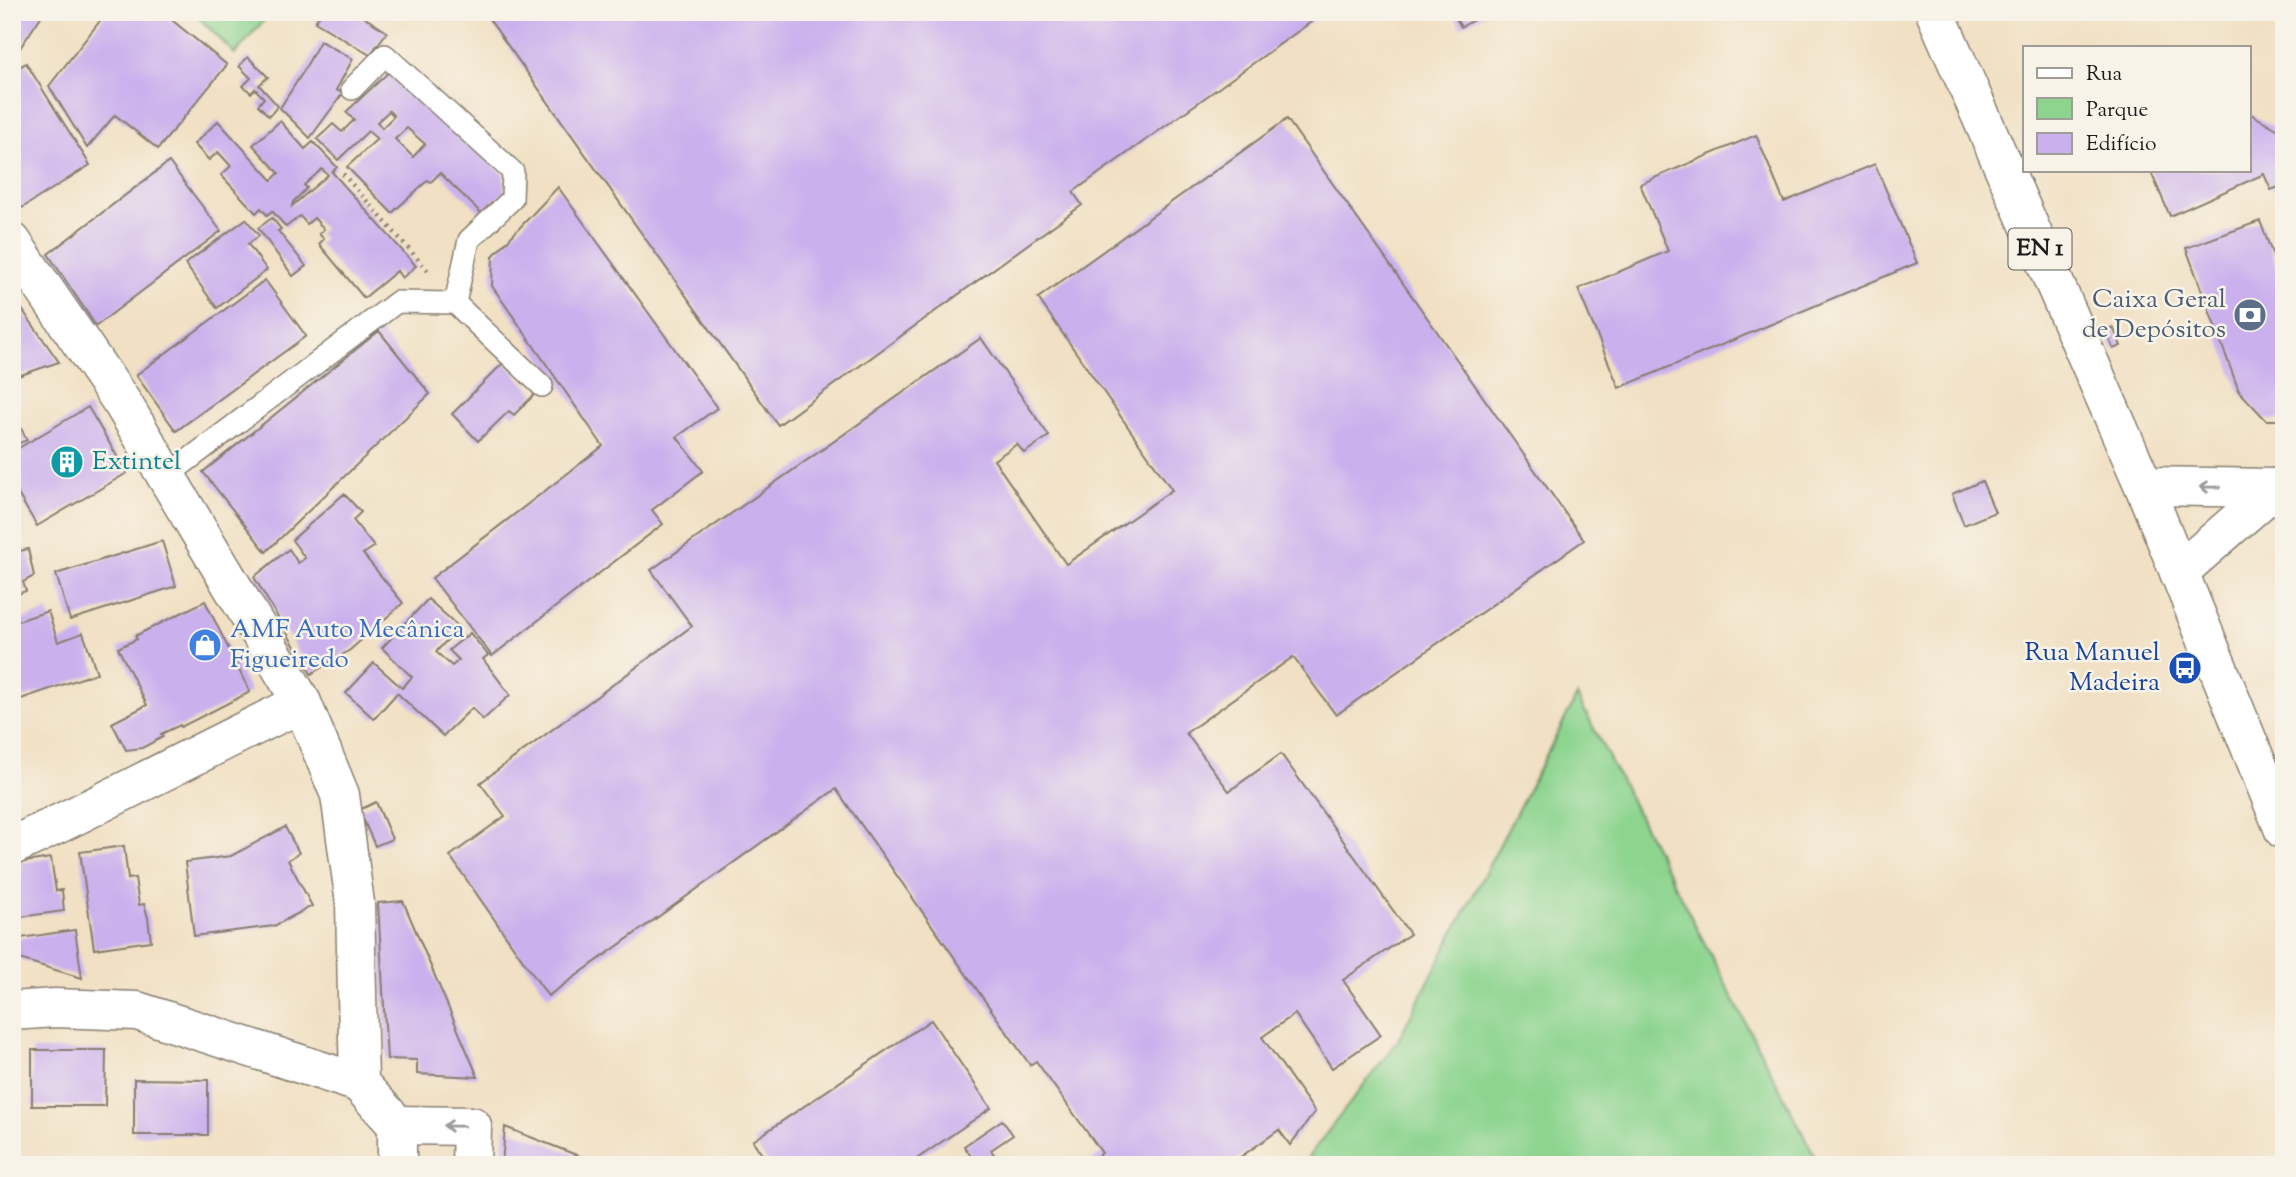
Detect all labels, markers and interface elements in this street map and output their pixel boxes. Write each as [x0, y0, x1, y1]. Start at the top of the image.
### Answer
legend [2023, 46, 2250, 172]
text: Rua [2086, 60, 2123, 90]
text: Parque [2086, 96, 2148, 126]
text: Edifício [2086, 130, 2156, 160]
road number: EN 1 [2008, 228, 2072, 270]
place label: Caixa Geral de Depósitos [2082, 282, 2226, 349]
bank icon: Caixa Geral de Depósitos [2231, 296, 2269, 334]
building icon: Extintel [48, 443, 86, 481]
place label: Extintel [92, 444, 181, 481]
one-way arrow [2198, 480, 2221, 494]
place label: AMF Auto Mecânica Figueiredo [230, 612, 465, 679]
shop icon: AMF Auto Mecânica Figueiredo [186, 626, 224, 664]
place label: Rua Manuel Madeira [2024, 635, 2160, 702]
bus stop icon: Rua Manuel Madeira [2166, 649, 2204, 687]
one-way arrow [442, 1119, 465, 1132]

